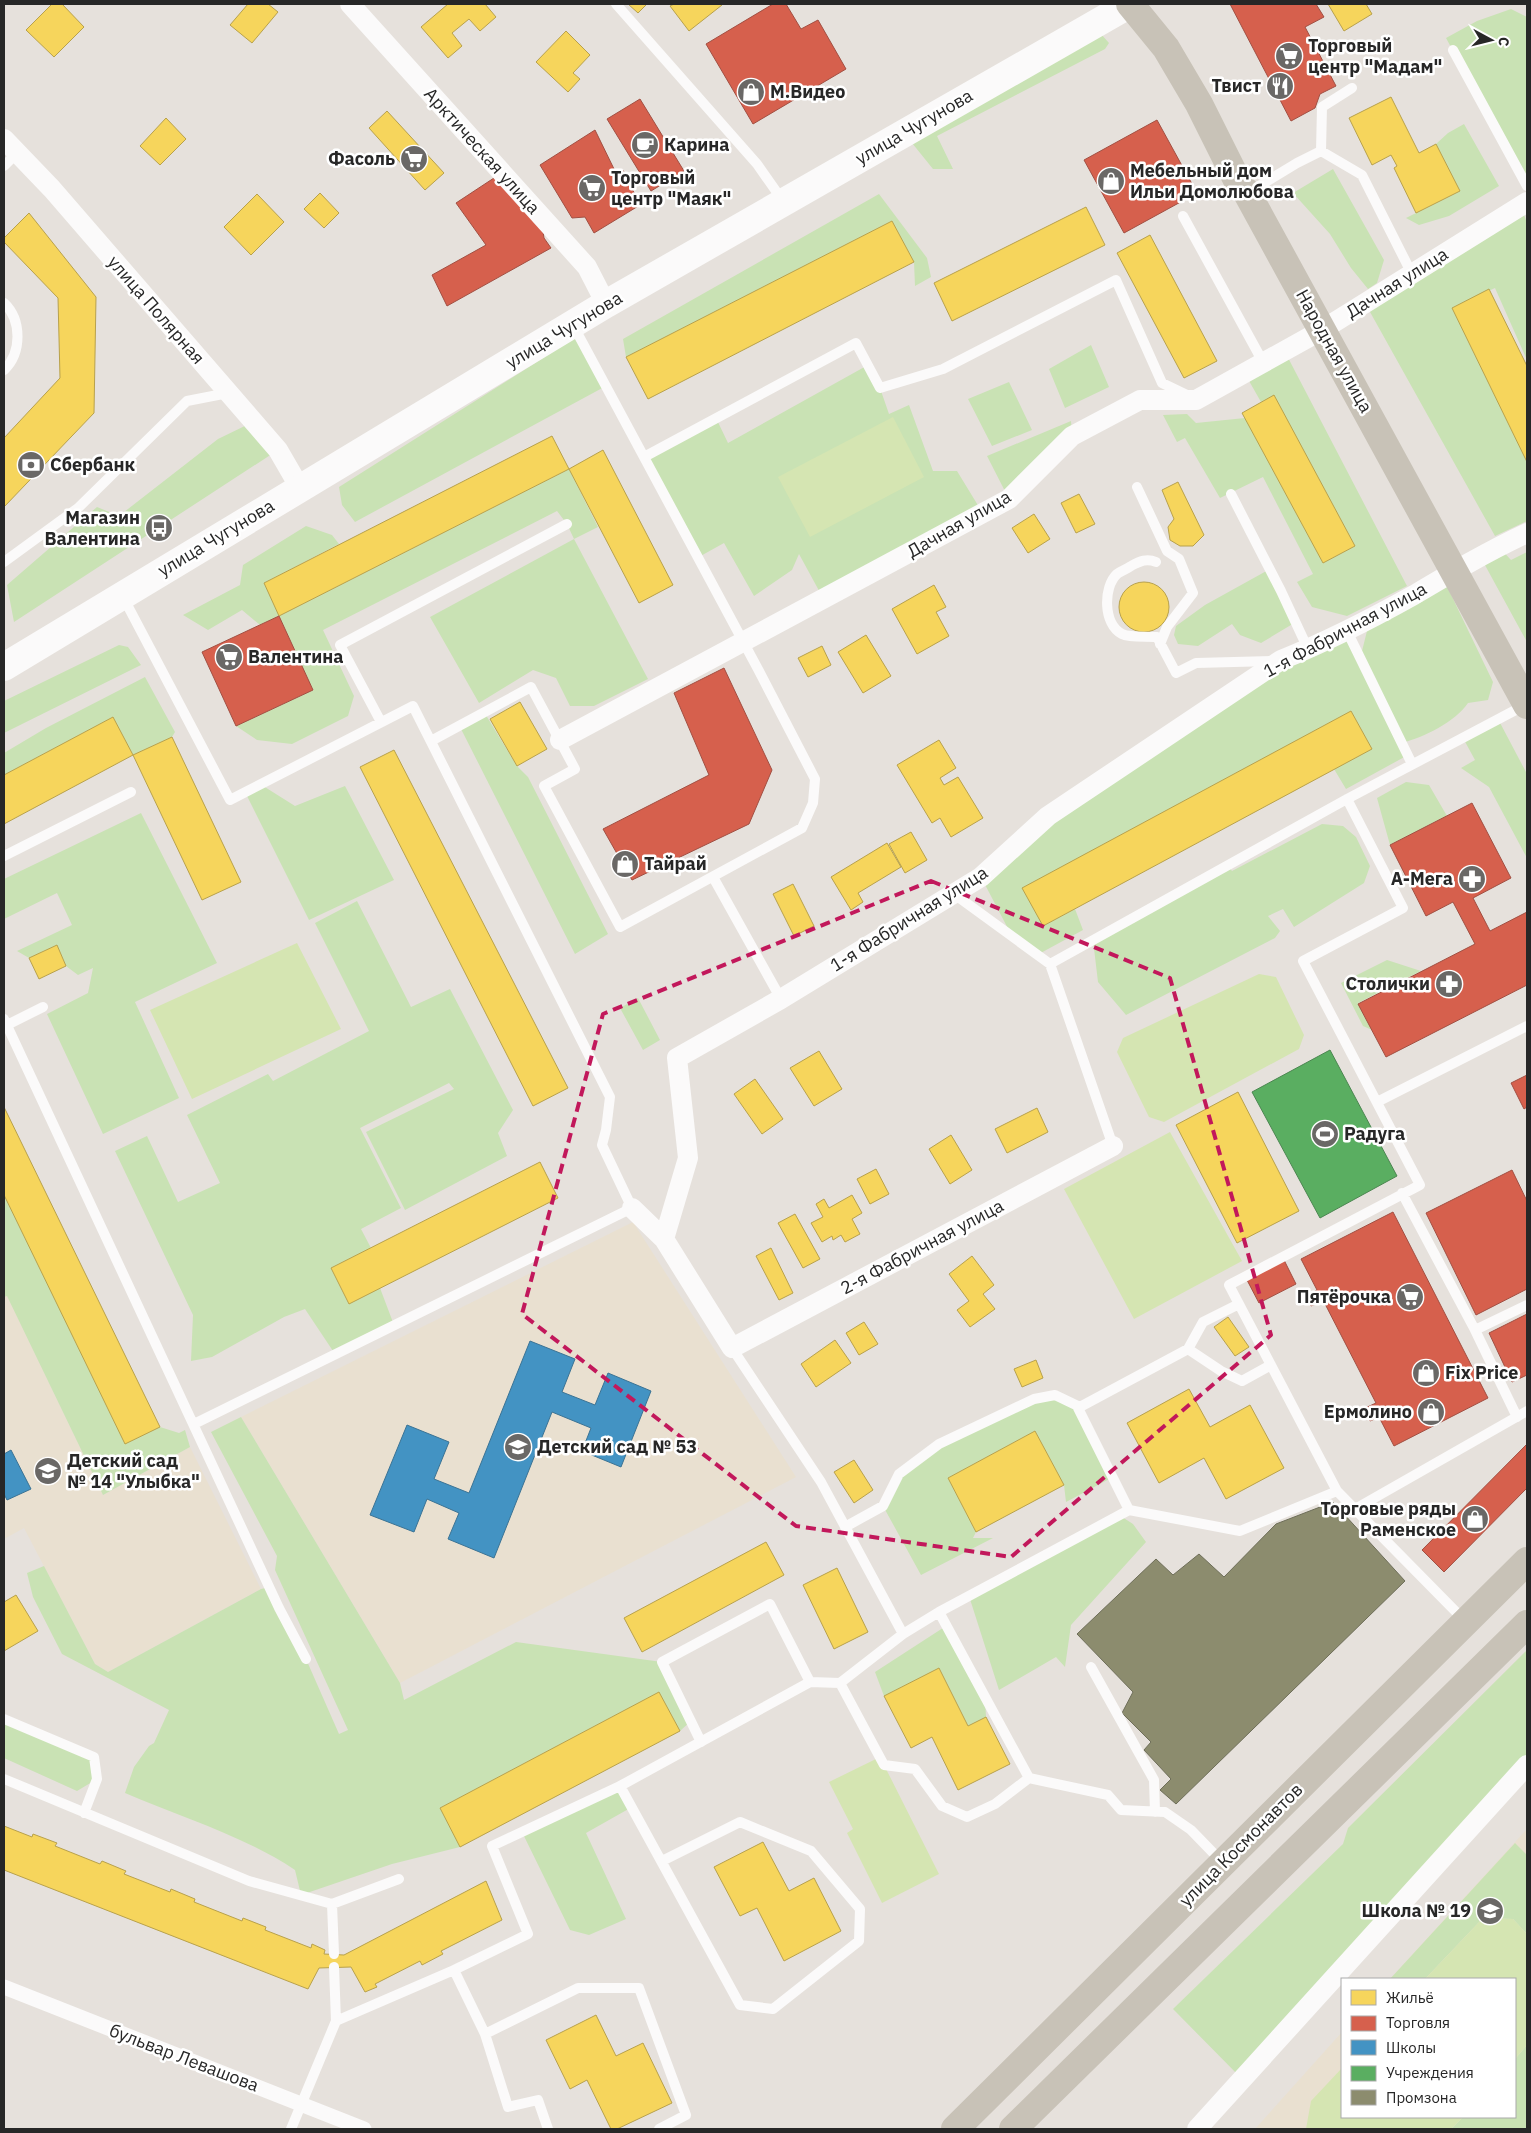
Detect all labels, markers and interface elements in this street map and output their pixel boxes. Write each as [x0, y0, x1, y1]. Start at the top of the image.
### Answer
north arrow [1466, 15, 1516, 65]
place label: Торговый центр "Мадам" [1308, 34, 1442, 78]
text: С [1494, 36, 1513, 47]
supermarket icon: Торговый центр "Мадам" [1274, 41, 1304, 71]
restaurant icon: Твист [1265, 71, 1295, 101]
place label: Твист [1212, 74, 1261, 97]
shop icon: М.Видео [736, 77, 766, 107]
place label: М.Видео [770, 80, 845, 103]
street label: Арктическая улица [419, 83, 546, 219]
street label: улица Чугунова [851, 83, 977, 170]
cafe icon: Карина [630, 130, 660, 160]
place label: Карина [664, 133, 730, 156]
supermarket icon: Фасоль [399, 144, 429, 174]
place label: Фасоль [328, 147, 395, 170]
place label: Мебельный дом Ильи Домолюбова [1130, 159, 1294, 203]
place label: Торговый центр "Маяк" [611, 166, 731, 210]
shop icon: Мебельный дом Ильи Домолюбова [1096, 166, 1126, 196]
supermarket icon: Торговый центр "Маяк" [577, 173, 607, 203]
street label: Дачная улица [1341, 242, 1452, 323]
street label: улица Полярная [103, 251, 210, 369]
street label: Народная улица [1291, 285, 1378, 417]
street label: улица Чугунова [501, 286, 627, 373]
bank icon: Сбербанк [16, 450, 46, 480]
place label: Сбербанк [50, 453, 135, 476]
street label: Дачная улица [903, 484, 1015, 563]
street label: улица Чугунова [153, 494, 279, 581]
place label: Магазин Валентина [44, 506, 140, 550]
bus stop icon: Магазин Валентина [144, 513, 174, 543]
street label: 1-я Фабричная улица [1259, 577, 1431, 682]
supermarket icon: Валентина [214, 642, 244, 672]
place label: Валентина [248, 645, 344, 668]
shop icon: Тайрай [610, 849, 640, 879]
place label: Тайрай [644, 852, 707, 875]
street label: 1-я Фабричная улица [826, 861, 992, 976]
pharmacy icon: А-Мега [1457, 864, 1487, 894]
place label: А-Мега [1391, 867, 1453, 890]
pharmacy icon: Столички [1434, 969, 1464, 999]
place label: Столички [1345, 972, 1430, 995]
sports icon: Радуга [1310, 1119, 1340, 1149]
place label: Радуга [1344, 1122, 1405, 1145]
street label: 2-я Фабричная улица [836, 1194, 1008, 1299]
supermarket icon: Пятёрочка [1395, 1282, 1425, 1312]
place label: Пятёрочка [1297, 1285, 1391, 1308]
shop icon: Fix Price [1411, 1358, 1441, 1388]
place label: Fix Price [1445, 1361, 1518, 1384]
shop icon: Ермолино [1416, 1397, 1446, 1427]
place label: Ермолино [1324, 1400, 1412, 1423]
school or university icon: Детский сад № 53 [503, 1432, 533, 1462]
place label: Детский сад № 53 [537, 1435, 697, 1458]
place label: Детский сад № 14 "Улыбка" [67, 1449, 200, 1493]
school or university icon: Детский сад № 14 "Улыбка" [33, 1456, 63, 1486]
place label: Торговые ряды Раменское [1321, 1497, 1456, 1541]
shop icon: Торговые ряды Раменское [1460, 1504, 1490, 1534]
street label: улица Космонавтов [1174, 1778, 1307, 1911]
school or university icon: Школа № 19 [1475, 1896, 1505, 1926]
place label: Школа № 19 [1362, 1899, 1471, 1922]
legend [1341, 1978, 1516, 2118]
text: Жильё [1386, 1988, 1434, 2007]
text: Торговля [1386, 2013, 1450, 2032]
street label: бульвар Левашова [106, 2018, 263, 2097]
text: Школы [1386, 2038, 1436, 2057]
text: Учреждения [1386, 2063, 1474, 2082]
text: Промзона [1386, 2088, 1457, 2107]

